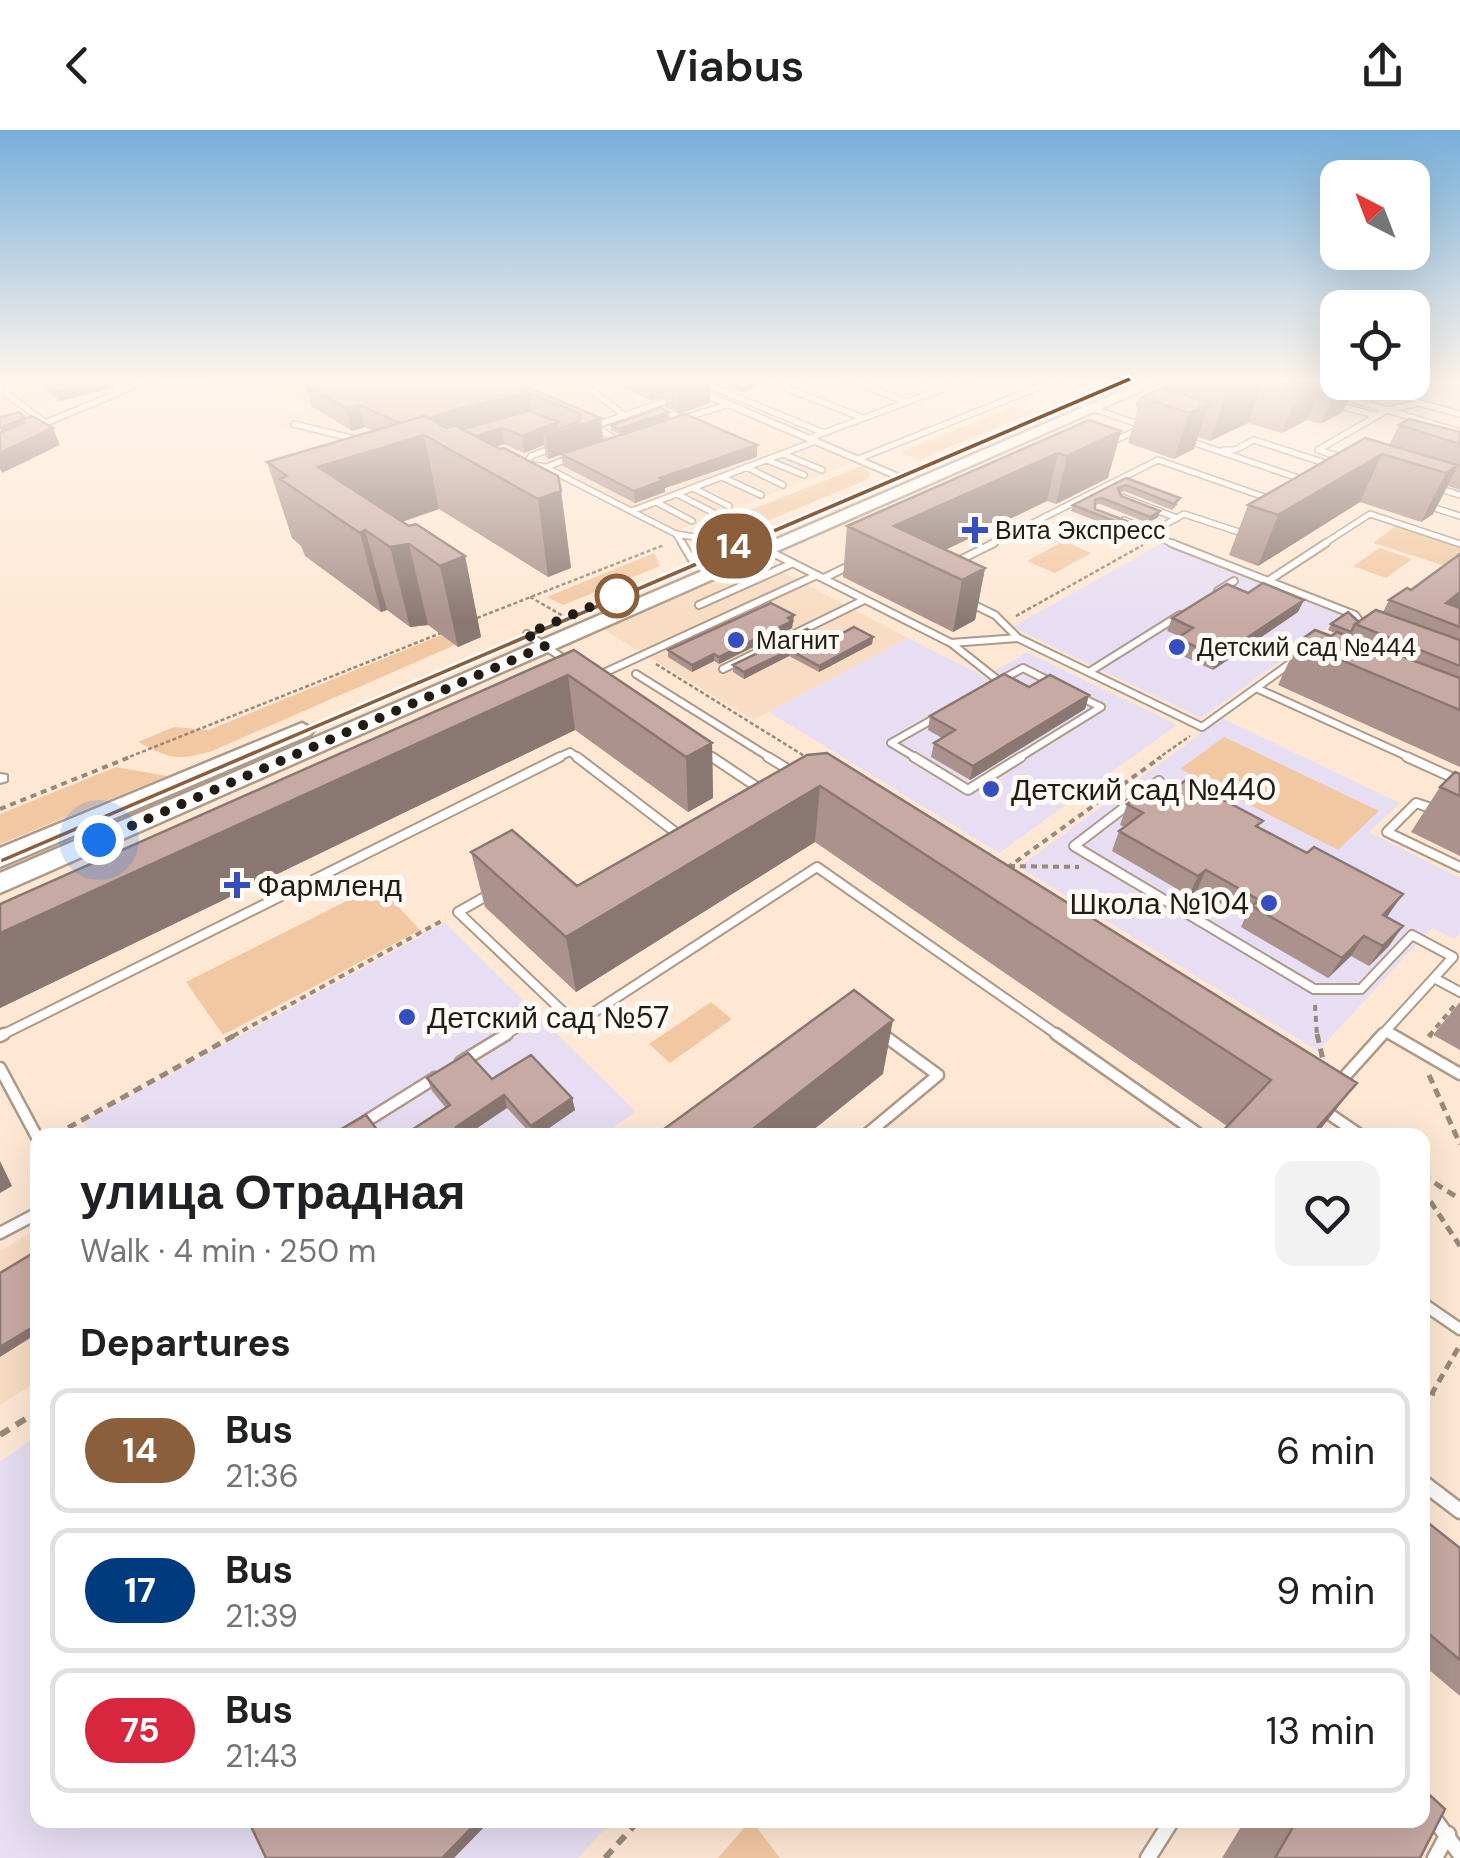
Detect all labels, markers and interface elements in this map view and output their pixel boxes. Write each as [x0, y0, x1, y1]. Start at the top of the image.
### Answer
text: Viabus [656, 36, 804, 95]
icon: back [50, 38, 105, 93]
icon: share [1355, 38, 1410, 93]
north arrow [1320, 160, 1430, 270]
map controls [1320, 160, 1430, 400]
button: locate [1320, 290, 1430, 400]
line badge: 14 [689, 514, 779, 578]
place label: Вита Экспресс [995, 514, 1165, 547]
marker: Вита Экспресс [964, 519, 986, 541]
text: 14 [716, 523, 752, 569]
unlabelled marker [596, 575, 638, 617]
place label: Магнит [756, 624, 840, 657]
marker: Магнит [725, 629, 747, 651]
place label: Детский сад №444 [1197, 631, 1416, 664]
marker: Детский сад №444 [1166, 636, 1188, 658]
place label: Детский сад №440 [1011, 770, 1276, 809]
marker: Детский сад №440 [980, 778, 1002, 800]
your location [74, 815, 124, 865]
place label: Фармленд [257, 866, 402, 905]
marker: Фармленд [226, 874, 248, 896]
place label: Школа №104 [1070, 884, 1249, 923]
marker: Школа №104 [1258, 892, 1280, 914]
place label: Детский сад №57 [427, 998, 669, 1037]
marker: Детский сад №57 [396, 1006, 418, 1028]
text: улица Отрадная [80, 1161, 466, 1224]
button: heart [1275, 1161, 1380, 1266]
text: Walk · 4 min · 250 m [80, 1230, 376, 1272]
text: Departures [80, 1318, 291, 1368]
text: Bus [225, 1405, 293, 1455]
text: 6 min [1276, 1426, 1375, 1476]
text: 14 [122, 1427, 158, 1473]
text: 21:36 [225, 1455, 299, 1497]
text: Bus [225, 1545, 293, 1595]
text: 9 min [1276, 1566, 1375, 1616]
text: 17 [124, 1567, 156, 1613]
text: 21:39 [225, 1595, 298, 1637]
text: Bus [225, 1685, 293, 1735]
text: 13 min [1266, 1706, 1375, 1756]
text: 75 [120, 1707, 160, 1753]
text: 21:43 [225, 1735, 298, 1777]

